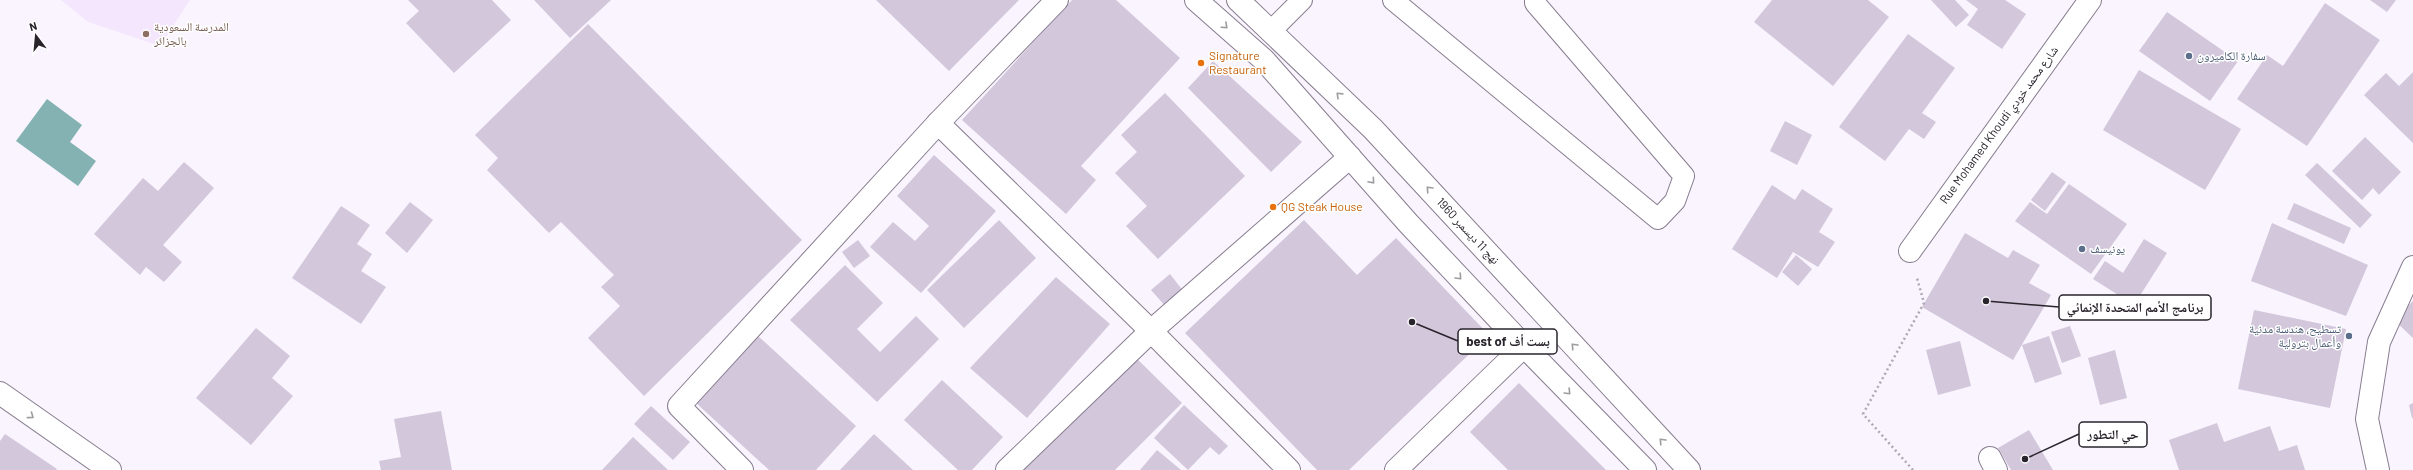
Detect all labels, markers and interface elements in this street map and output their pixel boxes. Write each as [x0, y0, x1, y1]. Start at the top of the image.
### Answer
north arrow [16, 16, 56, 56]
text: N [28, 19, 38, 33]
place label: المدرسة السعودية بالجزائر [153, 19, 229, 48]
one-way arrow [1220, 21, 1228, 29]
marker: المدرسة السعودية بالجزائر [141, 29, 151, 39]
street label: Rue Mohamed Khoudi شارع محمد خودي [1936, 43, 2063, 208]
place label: Signature Restaurant [1209, 48, 1267, 76]
place label: سفارة الكاميرون [2197, 48, 2266, 63]
marker: سفارة الكاميرون [2184, 51, 2194, 61]
marker: Signature Restaurant [1196, 58, 1206, 68]
one-way arrow [1336, 92, 1344, 100]
one-way arrow [1367, 177, 1374, 184]
one-way arrow [1426, 186, 1434, 194]
street label: نهج 11 ديسمبر 1960 [1434, 194, 1503, 267]
place label: QG Steak House [1281, 199, 1363, 213]
marker: QG Steak House [1268, 202, 1278, 212]
place label: يونيسف [2090, 241, 2125, 256]
marker: يونيسف [2077, 244, 2087, 254]
one-way arrow [1455, 272, 1462, 280]
callout: برنامج الأمم المتحدة الإنمائي [2059, 295, 2211, 320]
text: برنامج الأمم المتحدة الإنمائي [2067, 299, 2204, 318]
place label: تسطيح، هندسة مدنية وأعمال بترولية [2249, 321, 2341, 350]
callout: best of بست أف [1458, 329, 1557, 354]
marker: تسطيح، هندسة مدنية وأعمال بترولية [2344, 331, 2354, 341]
text: best of بست أف [1466, 333, 1550, 349]
one-way arrow [1572, 343, 1579, 351]
one-way arrow [1564, 387, 1571, 395]
one-way arrow [27, 411, 34, 418]
callout: حي التطور [2079, 422, 2147, 447]
text: حي التطور [2086, 426, 2139, 445]
one-way arrow [1660, 438, 1667, 446]

